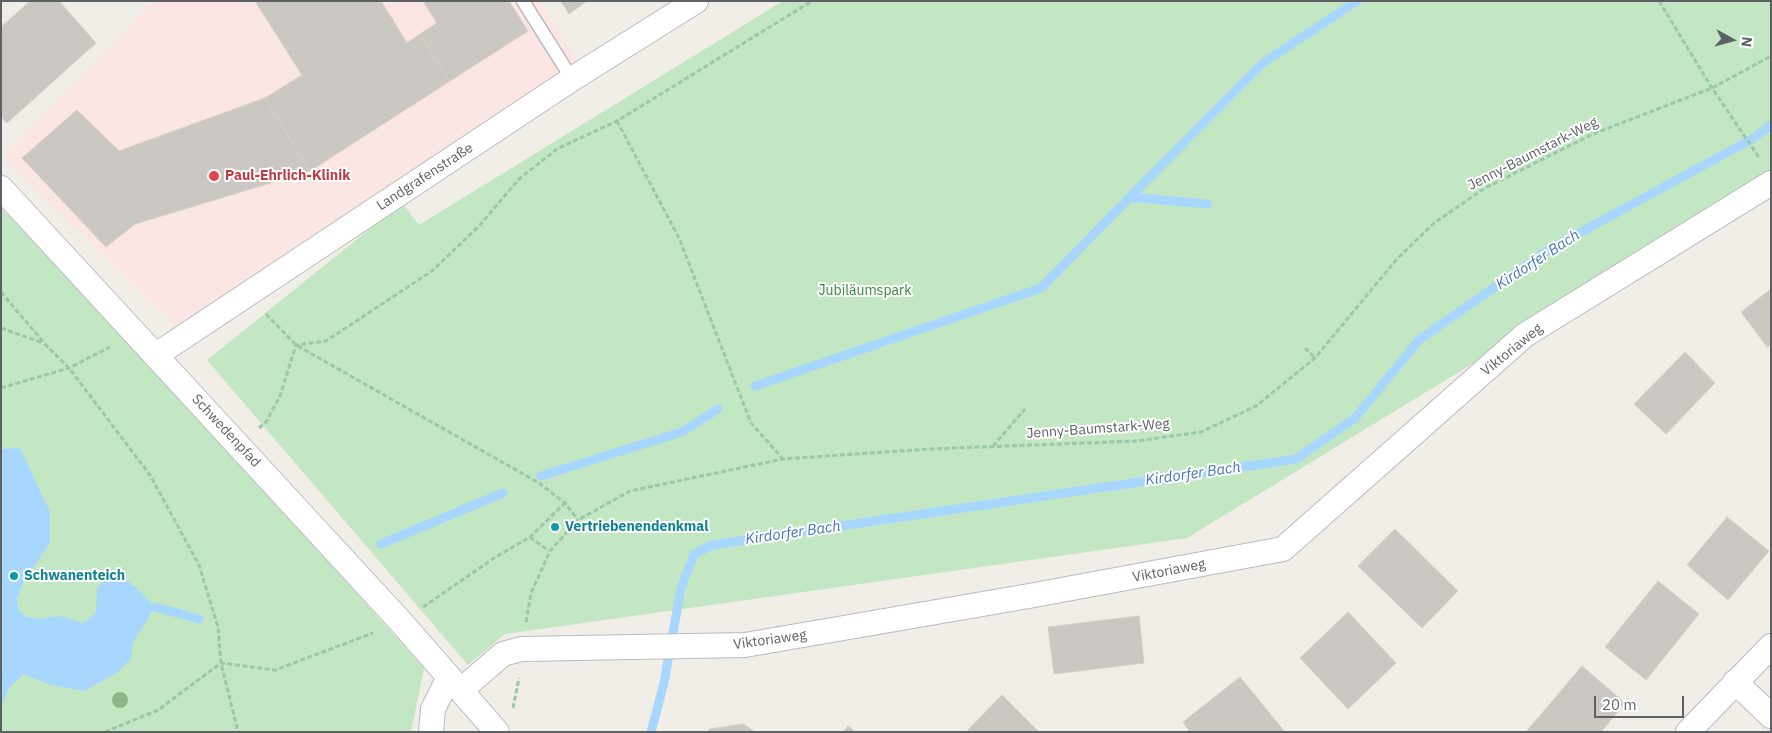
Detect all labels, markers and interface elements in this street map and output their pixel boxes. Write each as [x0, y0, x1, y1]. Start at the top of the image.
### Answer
north arrow [1707, 15, 1757, 65]
text: N [1737, 36, 1756, 48]
street label: Jenny-Baumstark-Weg [1465, 114, 1601, 194]
street label: Landgrafenstraße [374, 140, 476, 214]
place label: Paul-Ehrlich-Klinik [225, 168, 350, 184]
marker: Paul-Ehrlich-Klinik [207, 169, 221, 183]
water label: Kirdorfer Bach [1493, 226, 1583, 294]
park label: Jubiläumspark [818, 283, 912, 299]
street label: Viktoriaweg [1478, 320, 1546, 380]
street label: Schwedenpfad [188, 391, 264, 471]
street label: Jenny-Baumstark-Weg [1026, 416, 1170, 442]
water label: Kirdorfer Bach [1144, 458, 1242, 490]
water label: Kirdorfer Bach [744, 517, 842, 549]
place label: Vertriebenendenkmal [565, 519, 709, 535]
marker: Vertriebenendenkmal [549, 521, 561, 533]
street label: Viktoriaweg [1131, 556, 1207, 586]
place label: Schwanenteich [24, 568, 125, 584]
marker: Schwanenteich [8, 570, 20, 582]
street label: Viktoriaweg [732, 627, 808, 653]
scale bar [1597, 686, 1687, 718]
text: 20 m [1602, 695, 1637, 714]

